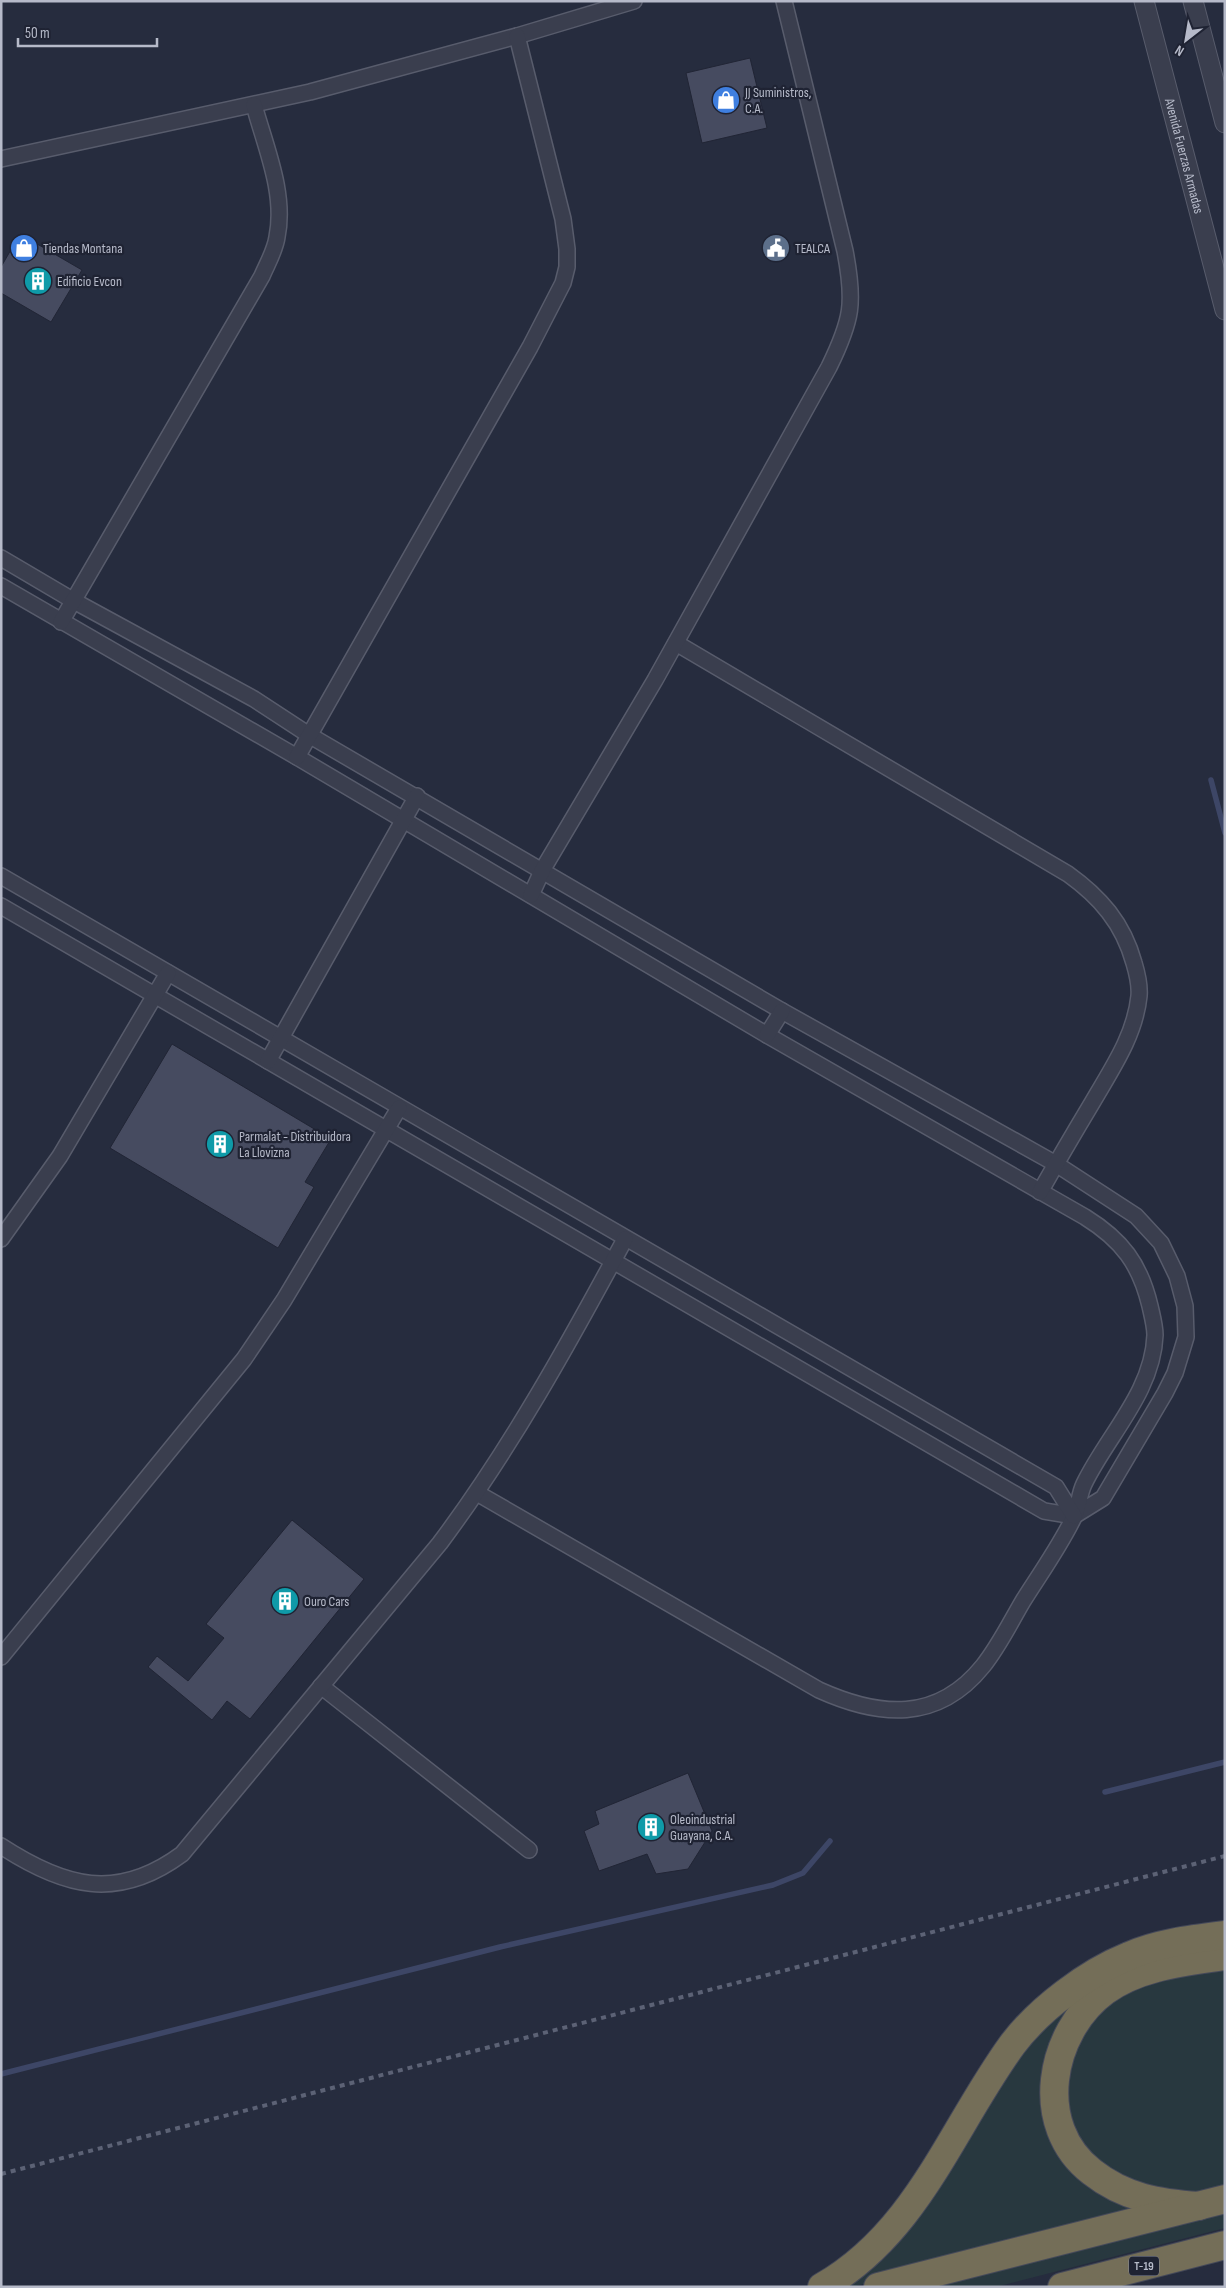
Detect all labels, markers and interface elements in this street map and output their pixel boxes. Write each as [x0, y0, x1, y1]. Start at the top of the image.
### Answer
scale bar [18, 15, 156, 47]
north arrow [1161, 15, 1211, 65]
text: 50 m [25, 24, 50, 43]
text: N [1172, 42, 1187, 60]
place label: JJ Suministros, C.A. [744, 84, 812, 117]
shop icon: JJ Suministros, C.A. [711, 85, 741, 115]
street label: Avenida Fuerzas Armadas [1161, 96, 1207, 215]
shop icon: Tiendas Montana [9, 233, 39, 263]
public building icon: TEALCA [761, 233, 791, 263]
place label: Tiendas Montana [43, 240, 123, 257]
place label: TEALCA [795, 240, 831, 257]
building icon: Edificio Evcon [23, 266, 53, 296]
place label: Edificio Evcon [57, 273, 122, 290]
place label: Parmalat - Distribuidora La Llovizna [239, 1128, 351, 1161]
building icon: Parmalat - Distribuidora La Llovizna [205, 1129, 235, 1159]
building icon: Ouro Cars [270, 1586, 300, 1616]
place label: Ouro Cars [304, 1593, 349, 1610]
place label: Oleoindustrial Guayana, C.A. [670, 1811, 735, 1844]
building icon: Oleoindustrial Guayana, C.A. [636, 1812, 666, 1842]
road number: T-19 [1129, 2256, 1159, 2276]

